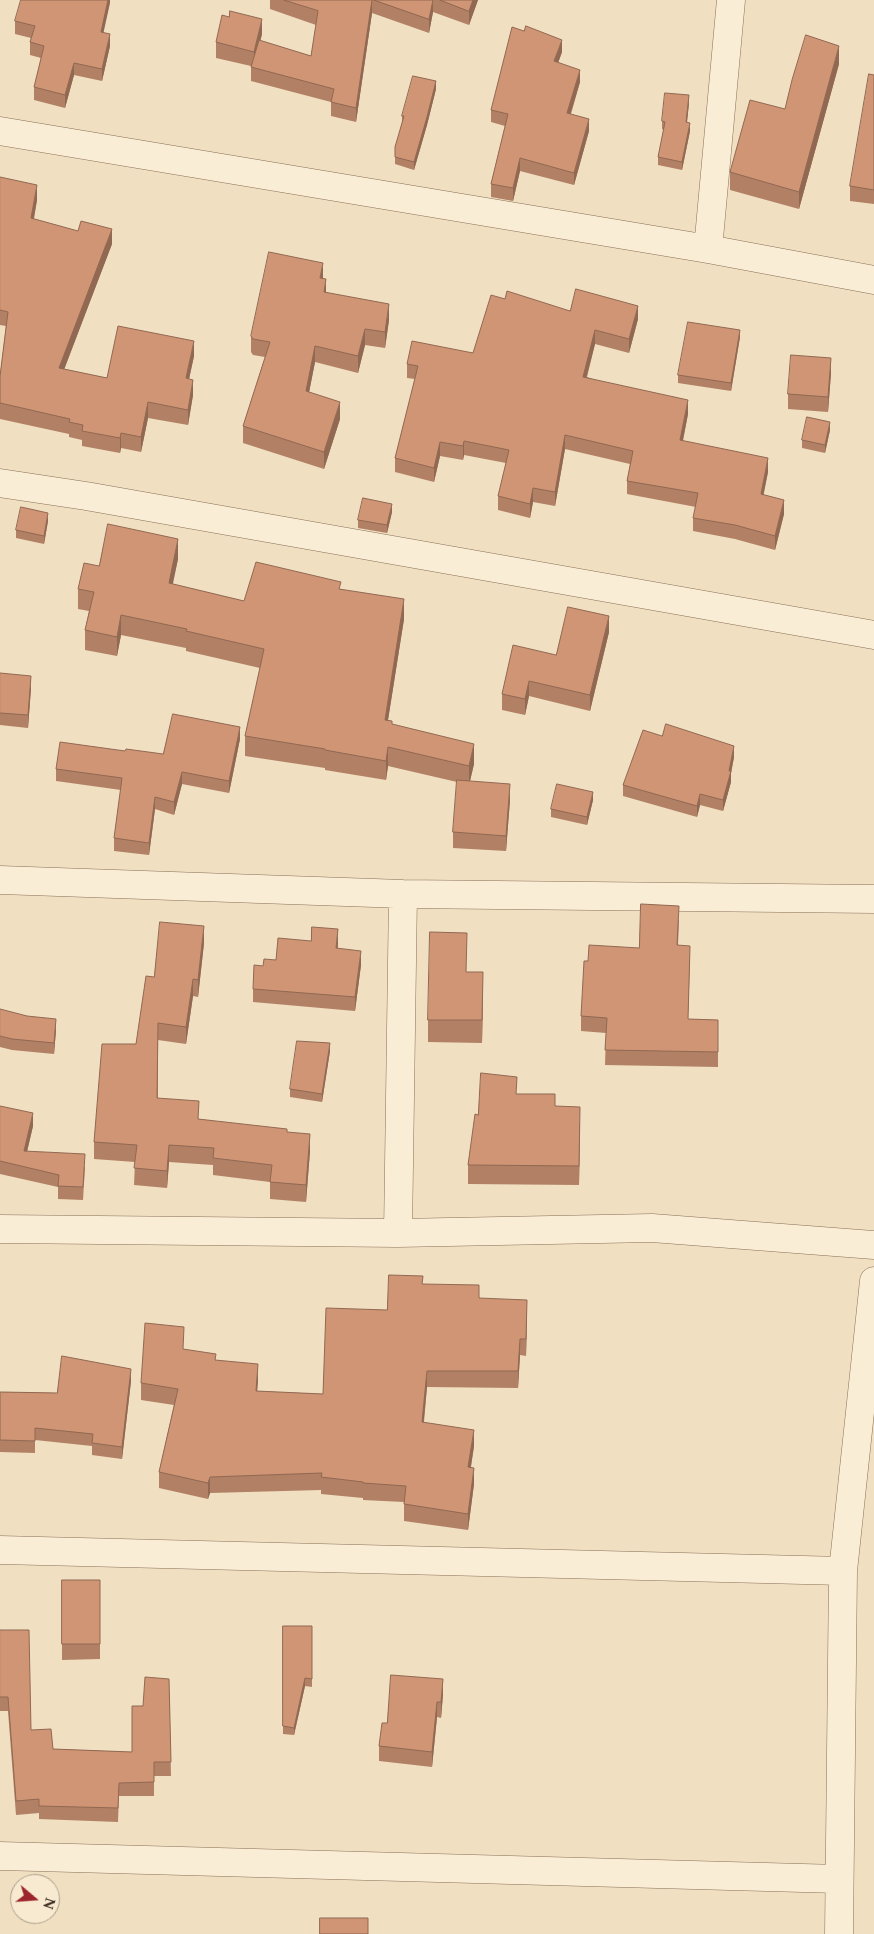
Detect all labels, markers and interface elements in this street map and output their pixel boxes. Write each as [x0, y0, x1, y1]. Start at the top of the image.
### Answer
north arrow [10, 1874, 60, 1924]
text: N [37, 1895, 61, 1912]

